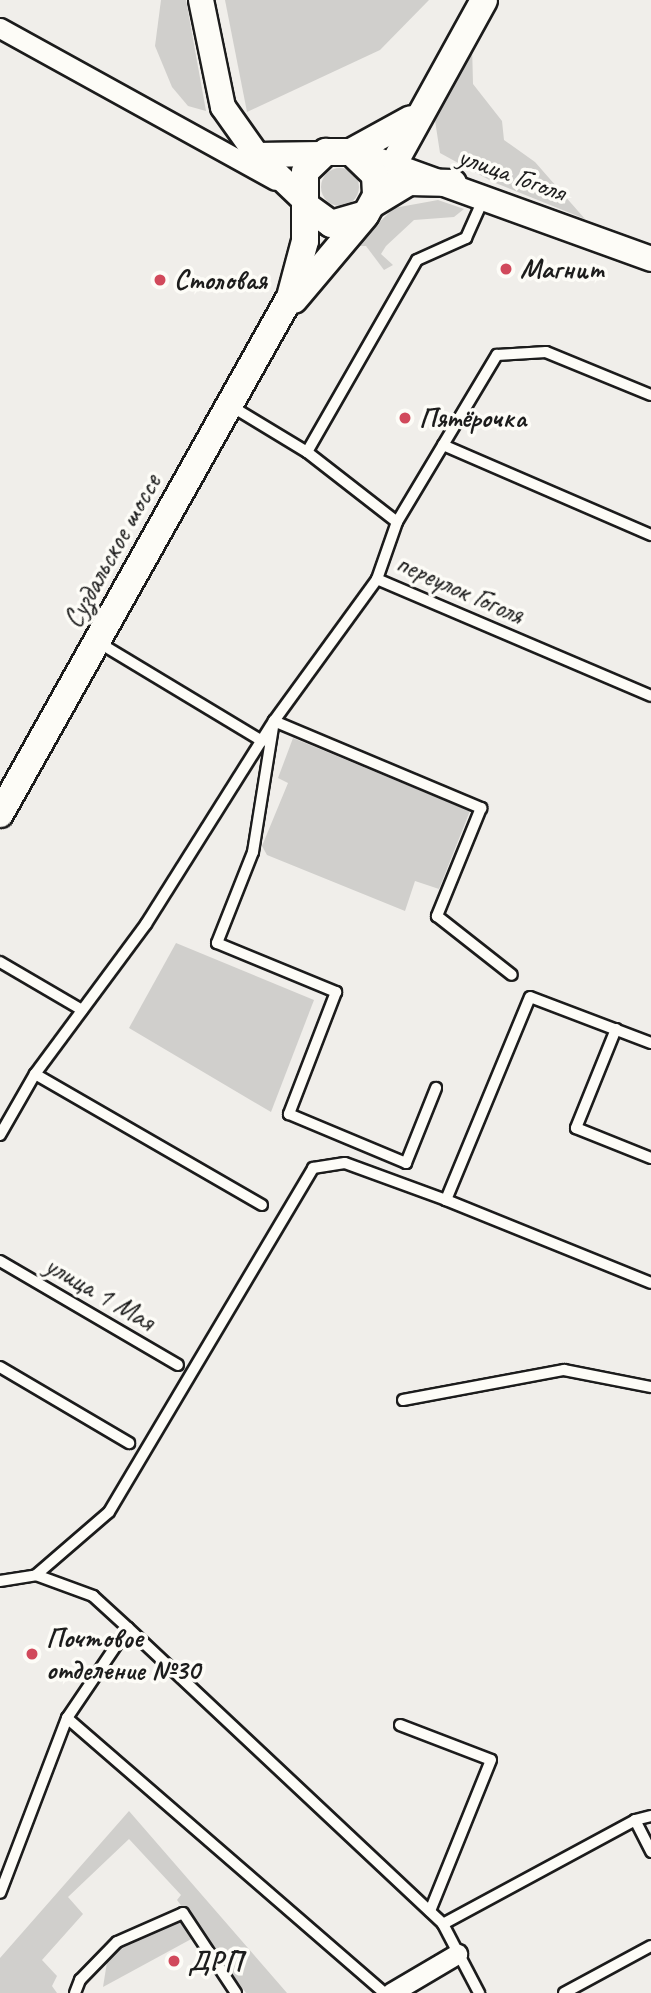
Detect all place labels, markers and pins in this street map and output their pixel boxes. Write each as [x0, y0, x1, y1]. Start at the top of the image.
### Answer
place label: Магнит [520, 252, 605, 286]
marker: Магнит [498, 261, 514, 277]
place label: Столовая [174, 263, 267, 297]
marker: Столовая [152, 272, 168, 288]
place label: Пятёрочка [419, 401, 526, 435]
marker: Пятёрочка [397, 410, 413, 426]
place label: Почтовое отделение №30 [46, 1621, 200, 1687]
marker: Почтовое отделение №30 [24, 1646, 40, 1662]
place label: ДРП [188, 1944, 242, 1978]
marker: ДРП [166, 1953, 182, 1969]

